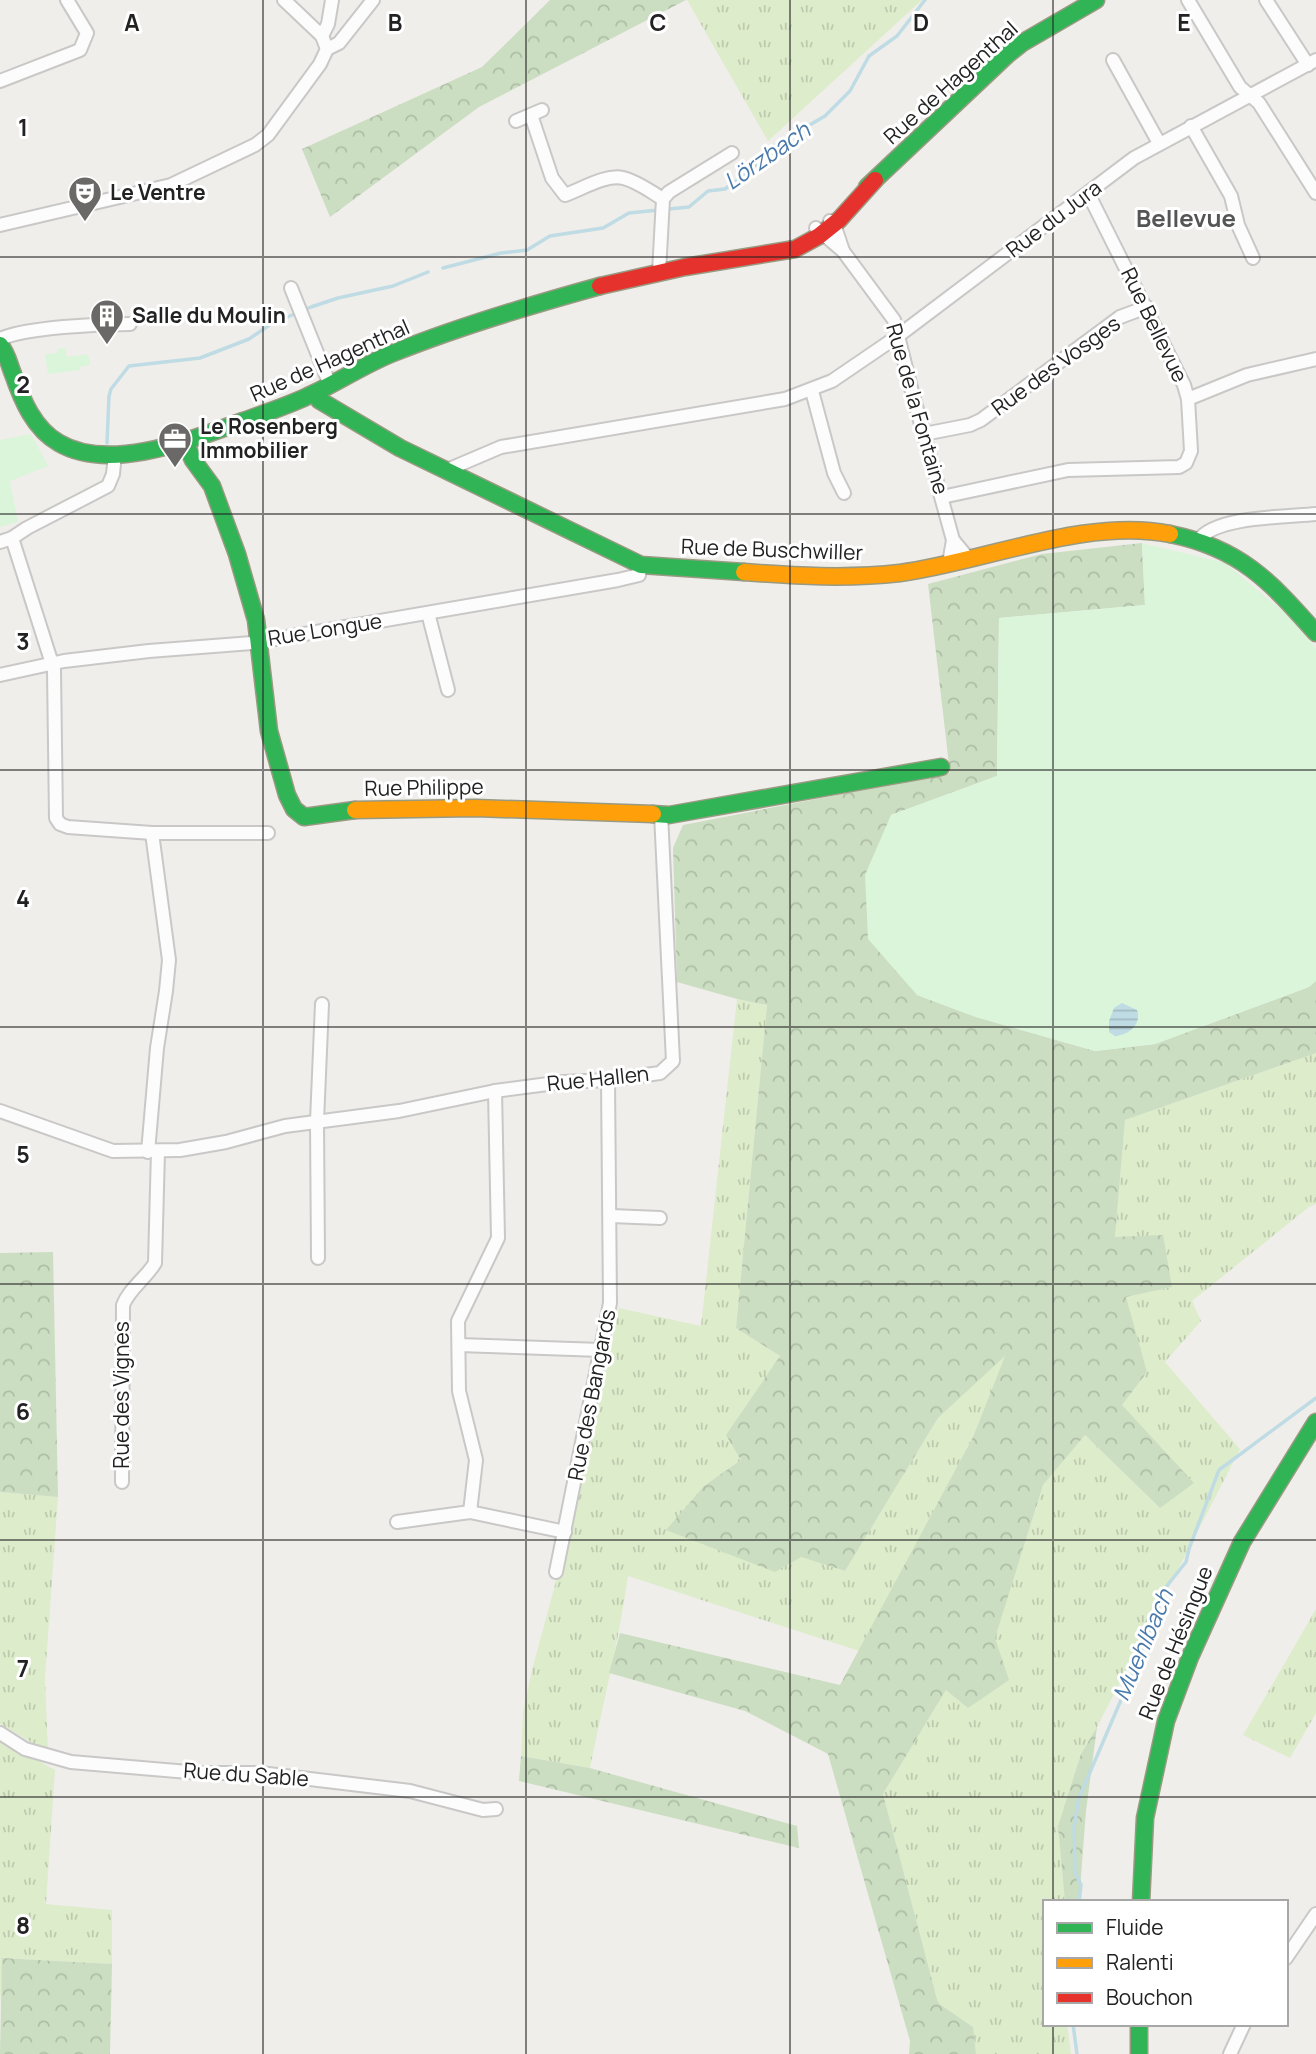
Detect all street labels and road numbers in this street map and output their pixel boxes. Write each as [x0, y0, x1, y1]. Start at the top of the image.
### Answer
street label: Rue de Hagenthal [877, 14, 1023, 150]
street label: Rue du Jura [1000, 173, 1107, 263]
street label: Rue Bellevue [1115, 263, 1195, 387]
street label: Rue des Vosges [985, 309, 1125, 421]
street label: Rue de Hagenthal [246, 312, 414, 408]
street label: Rue de la Fontaine [880, 320, 956, 498]
street label: Rue de Buschwiller [680, 532, 864, 566]
street label: Rue Longue [266, 606, 384, 652]
street label: Rue Philippe [364, 772, 484, 802]
street label: Rue Hallen [545, 1059, 650, 1097]
street label: Rue des Bangards [561, 1307, 621, 1483]
street label: Rue des Vignes [107, 1321, 135, 1469]
street label: Rue de Hésingue [1131, 1562, 1219, 1724]
street label: Rue du Sable [182, 1756, 310, 1792]

